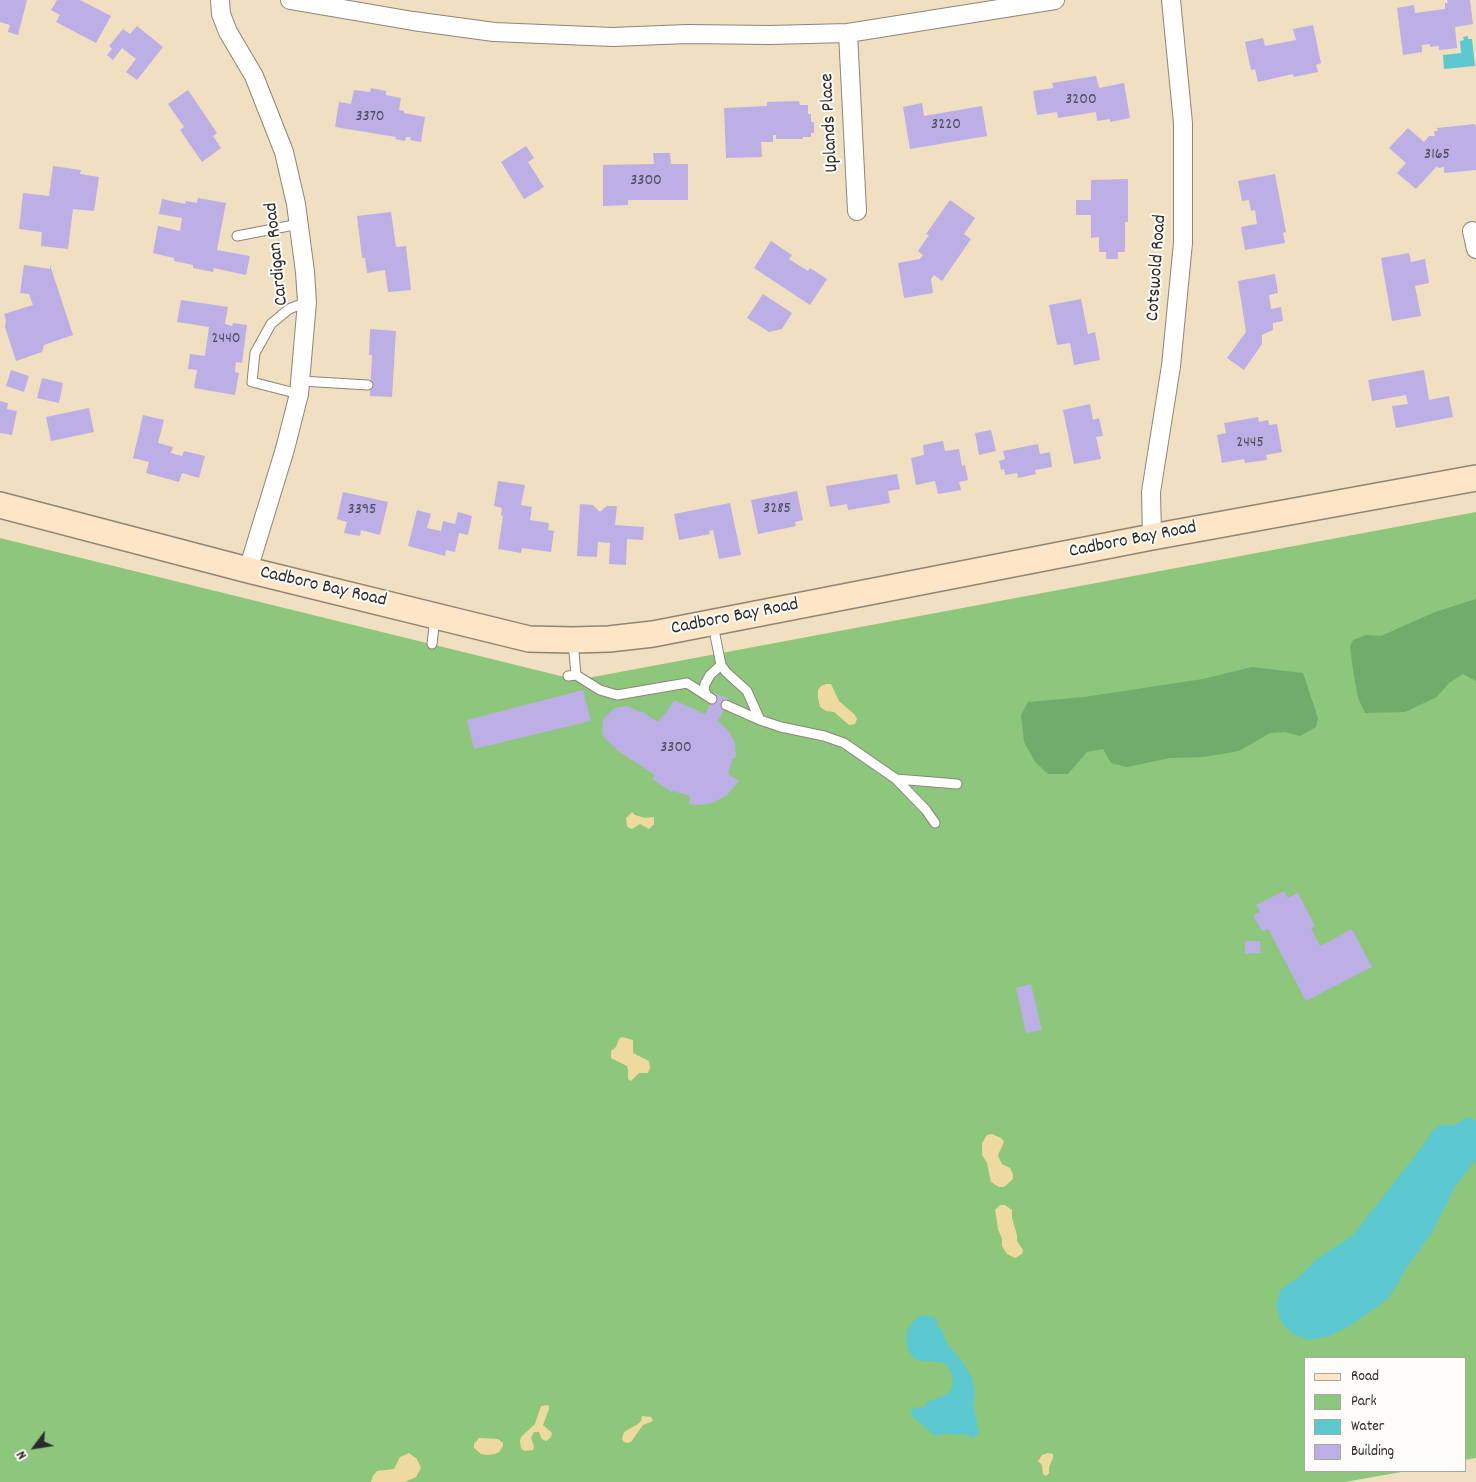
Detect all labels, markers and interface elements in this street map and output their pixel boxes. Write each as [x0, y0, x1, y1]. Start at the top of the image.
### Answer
street label: Uplands Place [817, 73, 845, 173]
house number: 3200 [1065, 91, 1097, 111]
house number: 3370 [355, 108, 385, 128]
house number: 3220 [931, 116, 961, 136]
house number: 3165 [1424, 146, 1450, 166]
house number: 3300 [630, 172, 662, 192]
street label: Cardigan Road [261, 201, 295, 307]
street label: Cotswold Road [1143, 214, 1173, 322]
house number: 2440 [212, 330, 240, 350]
house number: 2445 [1236, 434, 1264, 454]
house number: 3285 [763, 500, 791, 520]
house number: 3395 [348, 501, 376, 521]
street label: Cadboro Bay Road [1067, 517, 1199, 565]
street label: Cadboro Bay Road [257, 562, 389, 614]
street label: Cadboro Bay Road [669, 594, 801, 642]
house number: 3300 [660, 739, 692, 759]
legend [1304, 1357, 1466, 1472]
text: Road [1351, 1366, 1379, 1388]
text: Park [1351, 1391, 1377, 1413]
text: Water [1351, 1416, 1384, 1438]
north arrow [10, 1422, 60, 1472]
text: Building [1351, 1441, 1394, 1463]
text: N [12, 1447, 33, 1463]

